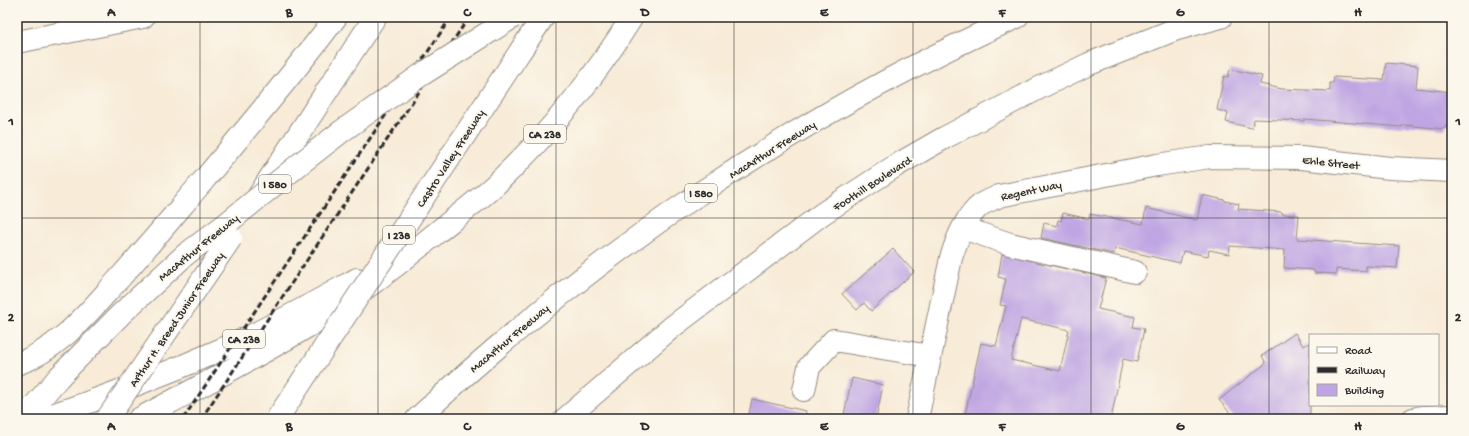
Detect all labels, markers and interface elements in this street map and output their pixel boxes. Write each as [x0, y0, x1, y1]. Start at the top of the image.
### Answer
text: A [106, 6, 116, 21]
text: B [285, 6, 294, 21]
text: C [462, 6, 472, 21]
text: D [640, 6, 650, 21]
text: E [820, 6, 829, 21]
text: F [998, 6, 1007, 21]
text: G [1176, 6, 1185, 21]
text: H [1354, 6, 1362, 21]
street label: Castro Valley Freeway [415, 107, 489, 211]
text: 1 [7, 115, 14, 130]
text: 1 [1454, 115, 1461, 130]
street label: MacArthur Freeway [727, 118, 819, 183]
road number: CA 238 [524, 125, 566, 143]
street label: Foothill Boulevard [830, 154, 916, 216]
street label: Ehle Street [1301, 154, 1361, 174]
road number: I 580 [259, 175, 291, 193]
street label: Regent Way [1000, 179, 1063, 205]
road number: I 580 [685, 184, 717, 202]
street label: MacArthur Freeway [156, 212, 242, 285]
road number: I 238 [383, 226, 415, 244]
street label: Arthur H. Breed Junior Freeway [127, 250, 228, 390]
street label: MacArthur Freeway [468, 302, 553, 377]
text: 2 [8, 311, 15, 326]
text: 2 [1455, 311, 1462, 326]
road number: CA 238 [223, 330, 265, 348]
legend [1309, 334, 1439, 406]
text: Road [1345, 345, 1372, 359]
text: Railway [1345, 365, 1385, 379]
text: Building [1344, 385, 1384, 399]
text: A [106, 420, 116, 435]
text: B [285, 420, 294, 435]
text: C [462, 420, 472, 435]
text: D [640, 420, 650, 435]
text: E [820, 420, 829, 435]
text: F [998, 420, 1007, 435]
text: G [1176, 420, 1185, 435]
text: H [1354, 420, 1362, 435]

